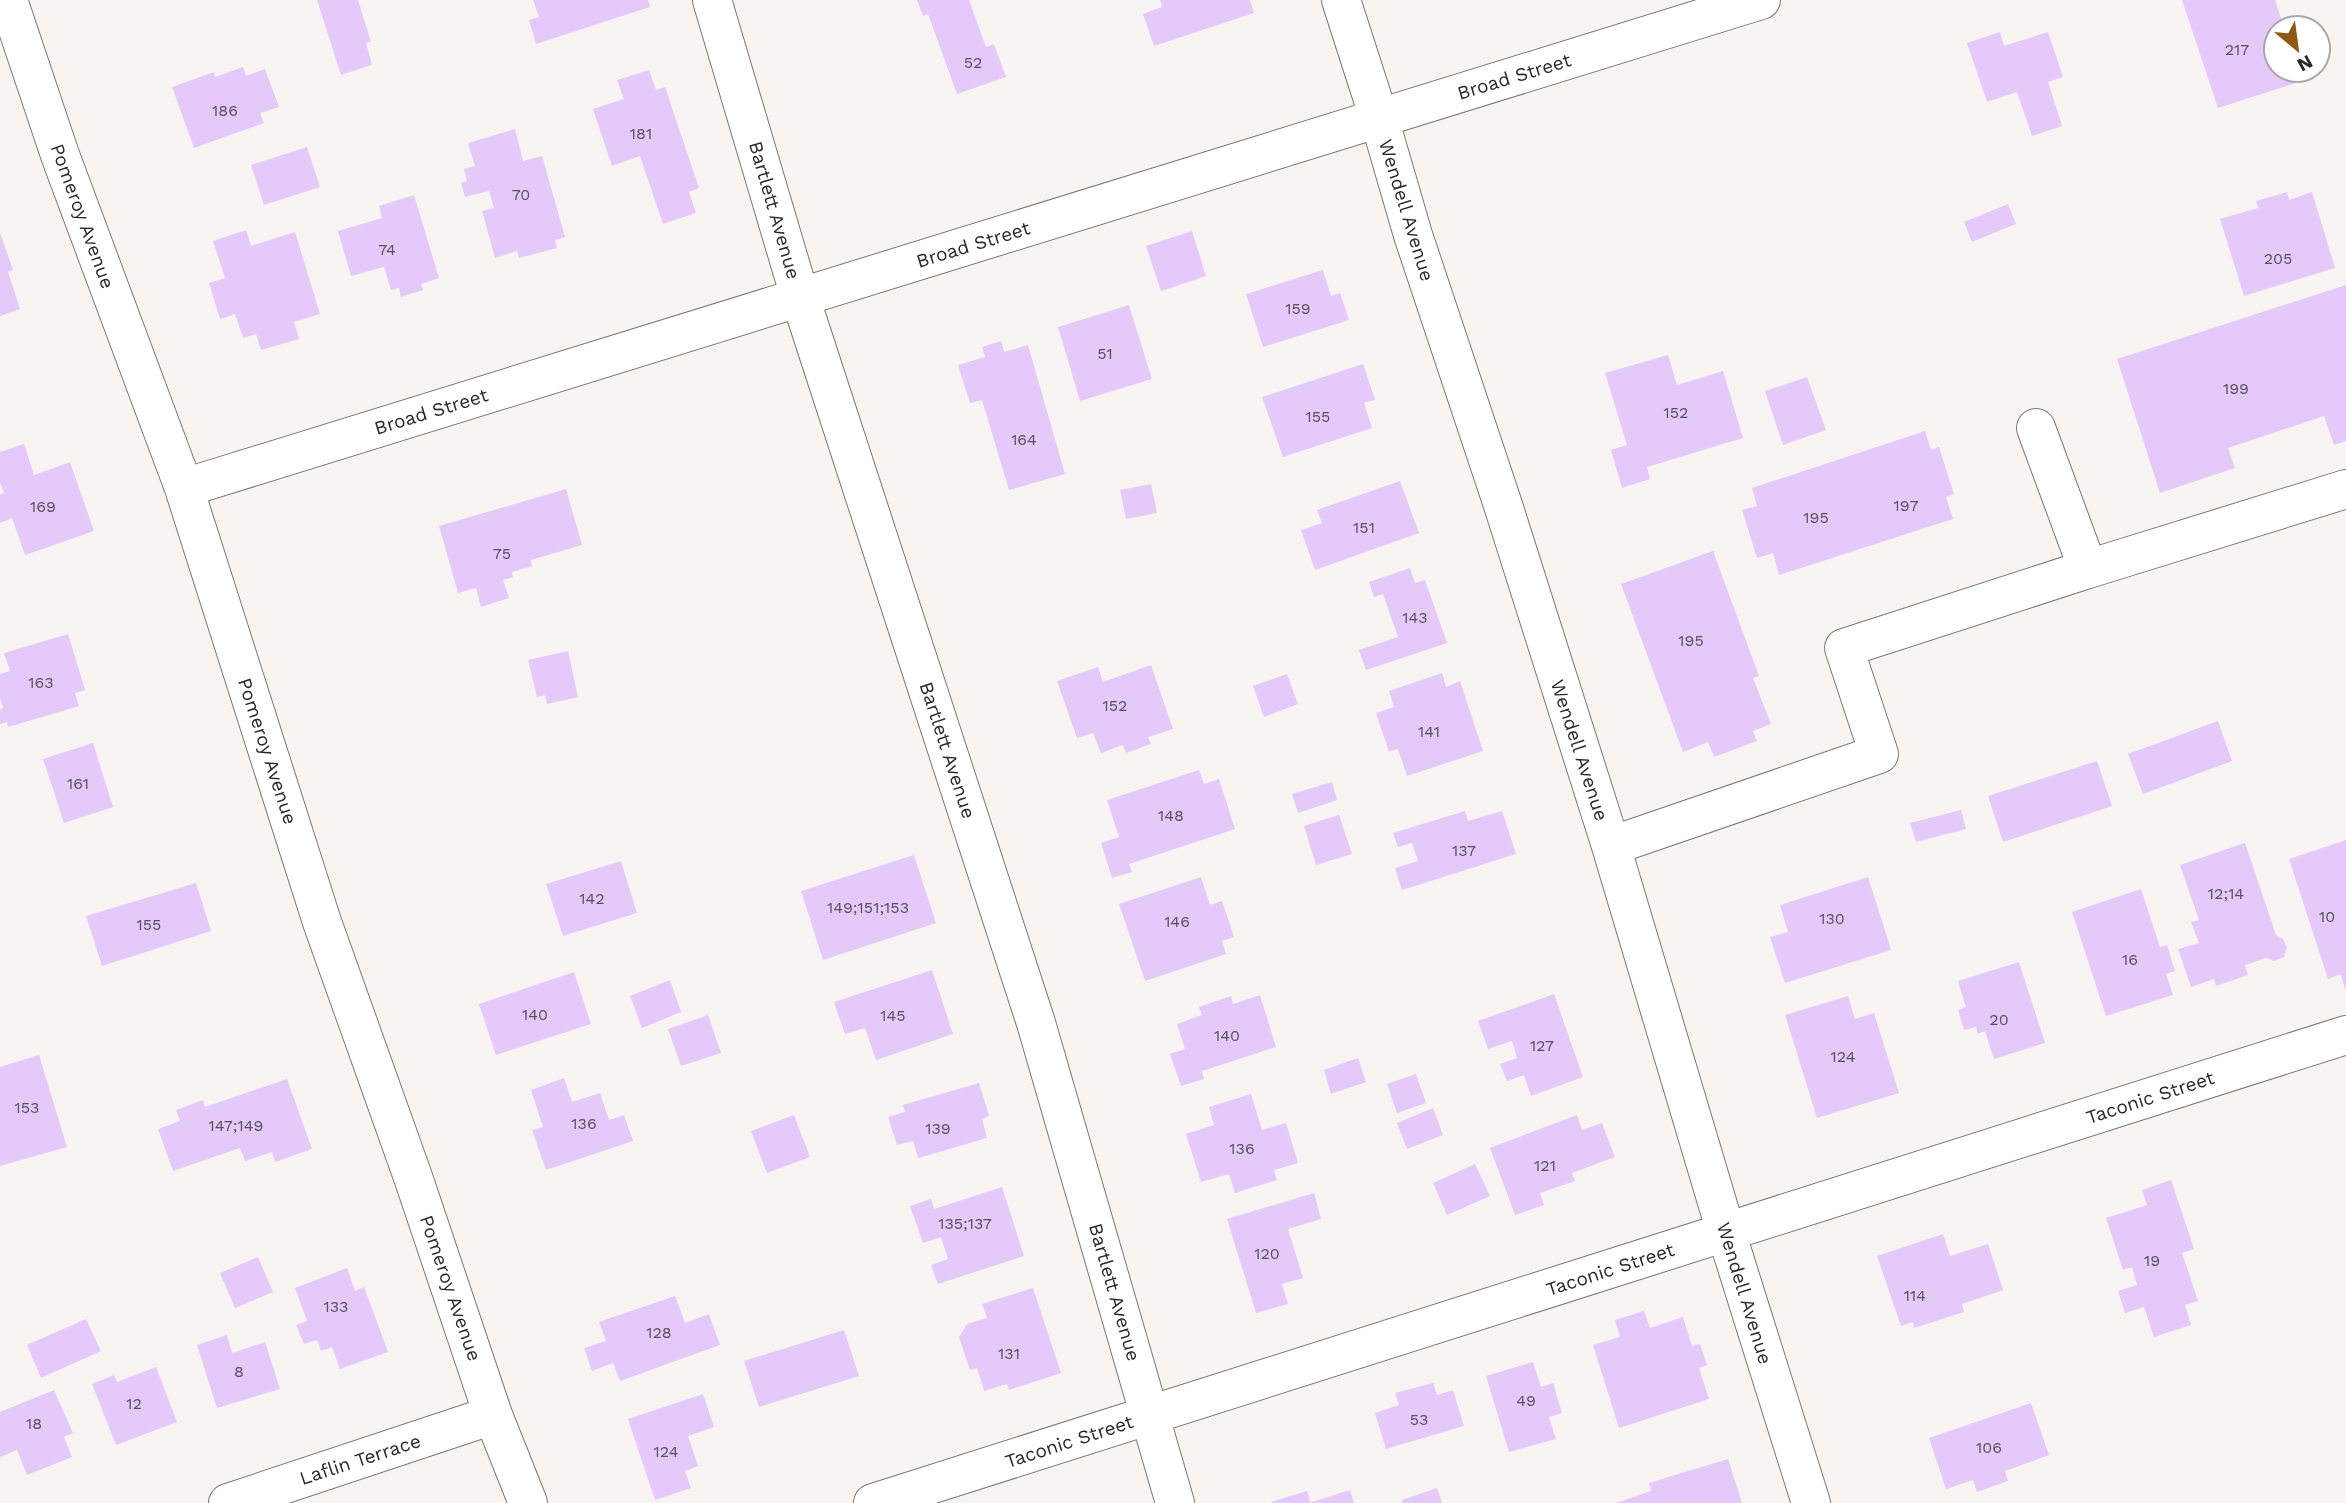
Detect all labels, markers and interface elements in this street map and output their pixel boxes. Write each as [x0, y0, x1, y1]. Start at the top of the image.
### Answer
north arrow [2262, 14, 2332, 84]
house number: 217 [2225, 40, 2249, 59]
street label: Broad Street [1455, 48, 1574, 105]
text: N [2293, 50, 2317, 77]
house number: 52 [964, 53, 982, 72]
house number: 186 [212, 101, 238, 120]
house number: 181 [630, 124, 652, 143]
street label: Wendell Avenue [1374, 136, 1439, 284]
street label: Bartlett Avenue [744, 139, 805, 282]
street label: Pomeroy Avenue [46, 140, 119, 292]
house number: 70 [512, 185, 530, 204]
street label: Broad Street [914, 216, 1033, 273]
house number: 74 [378, 240, 396, 259]
house number: 205 [2264, 249, 2292, 268]
house number: 159 [1285, 299, 1311, 318]
house number: 51 [1097, 344, 1113, 363]
house number: 199 [2223, 379, 2249, 398]
street label: Broad Street [372, 383, 491, 440]
house number: 152 [1664, 403, 1688, 422]
house number: 155 [1306, 407, 1330, 426]
house number: 164 [1011, 430, 1037, 449]
house number: 197 [1894, 496, 1918, 515]
house number: 169 [30, 497, 56, 516]
house number: 195 [1803, 508, 1829, 527]
house number: 151 [1353, 518, 1375, 537]
house number: 75 [493, 544, 511, 563]
house number: 143 [1402, 608, 1428, 627]
house number: 195 [1678, 631, 1704, 650]
house number: 163 [28, 673, 54, 692]
street label: Pomeroy Avenue [233, 675, 302, 827]
street label: Wendell Avenue [1546, 677, 1613, 824]
street label: Bartlett Avenue [915, 679, 980, 821]
house number: 152 [1103, 696, 1127, 715]
house number: 141 [1418, 722, 1440, 741]
house number: 161 [67, 774, 89, 793]
house number: 148 [1158, 806, 1184, 825]
house number: 137 [1452, 841, 1476, 860]
house number: 12;14 [2208, 884, 2244, 903]
house number: 142 [579, 889, 605, 908]
house number: 149;151;153 [827, 898, 909, 917]
house number: 10 [2319, 907, 2335, 926]
house number: 130 [1819, 909, 1845, 928]
house number: 146 [1164, 912, 1190, 931]
house number: 155 [137, 915, 161, 934]
house number: 16 [2122, 950, 2138, 969]
house number: 140 [522, 1005, 548, 1024]
house number: 145 [880, 1006, 906, 1025]
house number: 20 [1989, 1010, 2009, 1029]
house number: 140 [1214, 1026, 1240, 1045]
house number: 127 [1530, 1036, 1554, 1055]
house number: 124 [1831, 1047, 1856, 1066]
street label: Taconic Street [2083, 1066, 2217, 1129]
house number: 153 [15, 1098, 39, 1117]
house number: 136 [571, 1114, 597, 1133]
house number: 147;149 [209, 1116, 263, 1135]
house number: 139 [925, 1119, 951, 1138]
house number: 136 [1229, 1139, 1255, 1158]
house number: 121 [1534, 1156, 1556, 1175]
street label: Pomeroy Avenue [415, 1212, 486, 1364]
house number: 135;137 [938, 1214, 992, 1233]
street label: Wendell Avenue [1712, 1219, 1777, 1367]
street label: Bartlett Avenue [1084, 1221, 1145, 1364]
street label: Taconic Street [1543, 1238, 1677, 1301]
house number: 120 [1254, 1244, 1280, 1263]
house number: 19 [2144, 1251, 2160, 1270]
house number: 114 [1904, 1286, 1926, 1305]
house number: 133 [324, 1297, 348, 1316]
house number: 128 [646, 1323, 672, 1342]
house number: 131 [998, 1344, 1020, 1363]
house number: 8 [234, 1362, 244, 1381]
house number: 49 [1516, 1391, 1536, 1410]
house number: 12 [126, 1394, 142, 1413]
street label: Taconic Street [1002, 1410, 1136, 1473]
house number: 53 [1410, 1410, 1428, 1429]
house number: 18 [26, 1414, 42, 1433]
street label: Laflin Terrace [297, 1429, 424, 1490]
house number: 106 [1976, 1438, 2002, 1457]
house number: 124 [654, 1442, 679, 1461]

